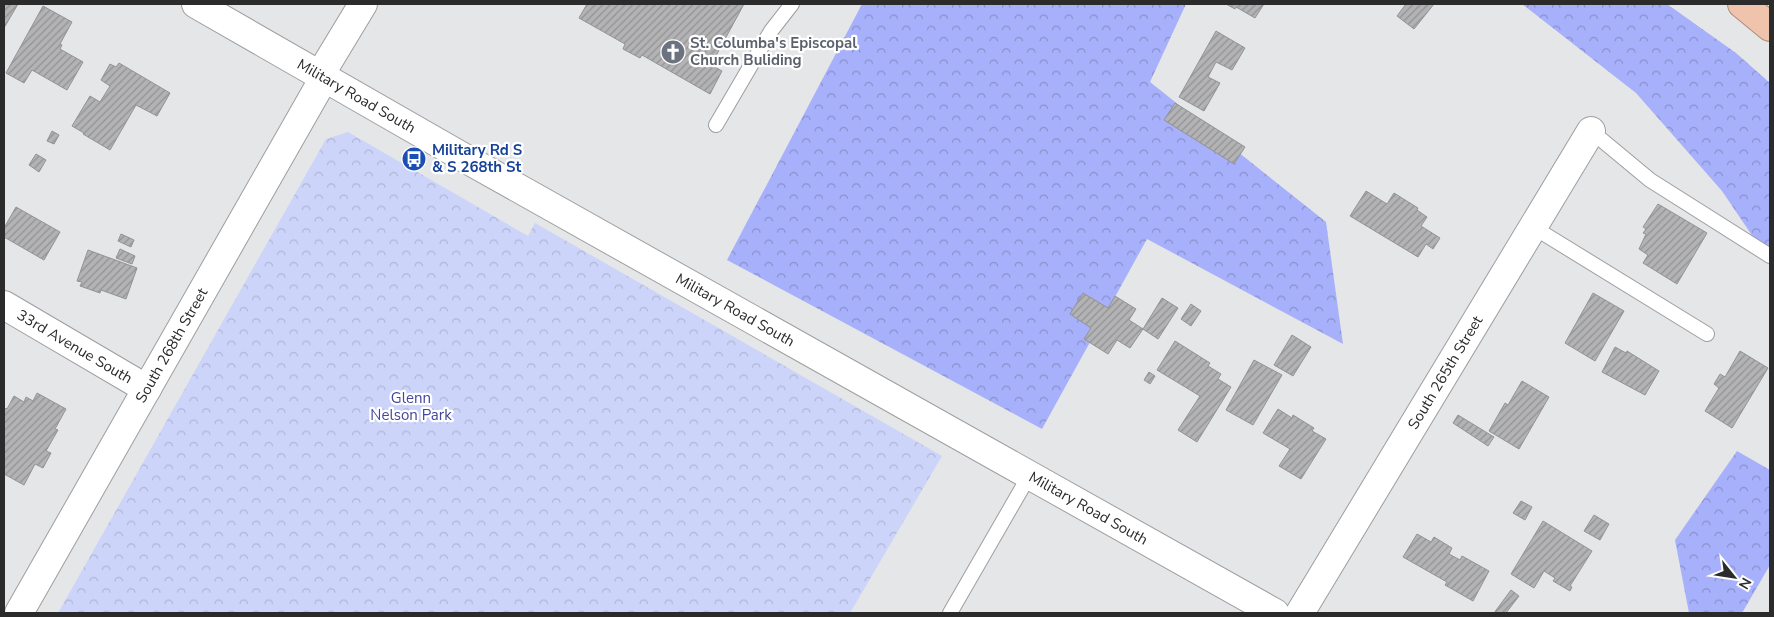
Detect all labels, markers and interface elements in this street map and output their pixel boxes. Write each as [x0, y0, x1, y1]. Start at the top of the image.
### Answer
place label: St. Columba's Episcopal Church Buliding [690, 33, 857, 70]
church icon: St. Columba's Episcopal Church Buliding [660, 39, 686, 65]
street label: Military Road South [294, 54, 419, 138]
place label: Military Rd S & S 268th St [432, 140, 522, 177]
bus stop icon: Military Rd S & S 268th St [401, 146, 427, 172]
street label: Military Road South [672, 269, 798, 351]
street label: South 268th Street [131, 284, 213, 407]
street label: 33rd Avenue South [13, 305, 136, 388]
street label: South 265th Street [1403, 311, 1488, 433]
park label: Glenn Nelson Park [370, 388, 452, 425]
street label: Military Road South [1025, 467, 1151, 550]
north arrow [1709, 552, 1759, 602]
text: N [1734, 574, 1756, 593]

